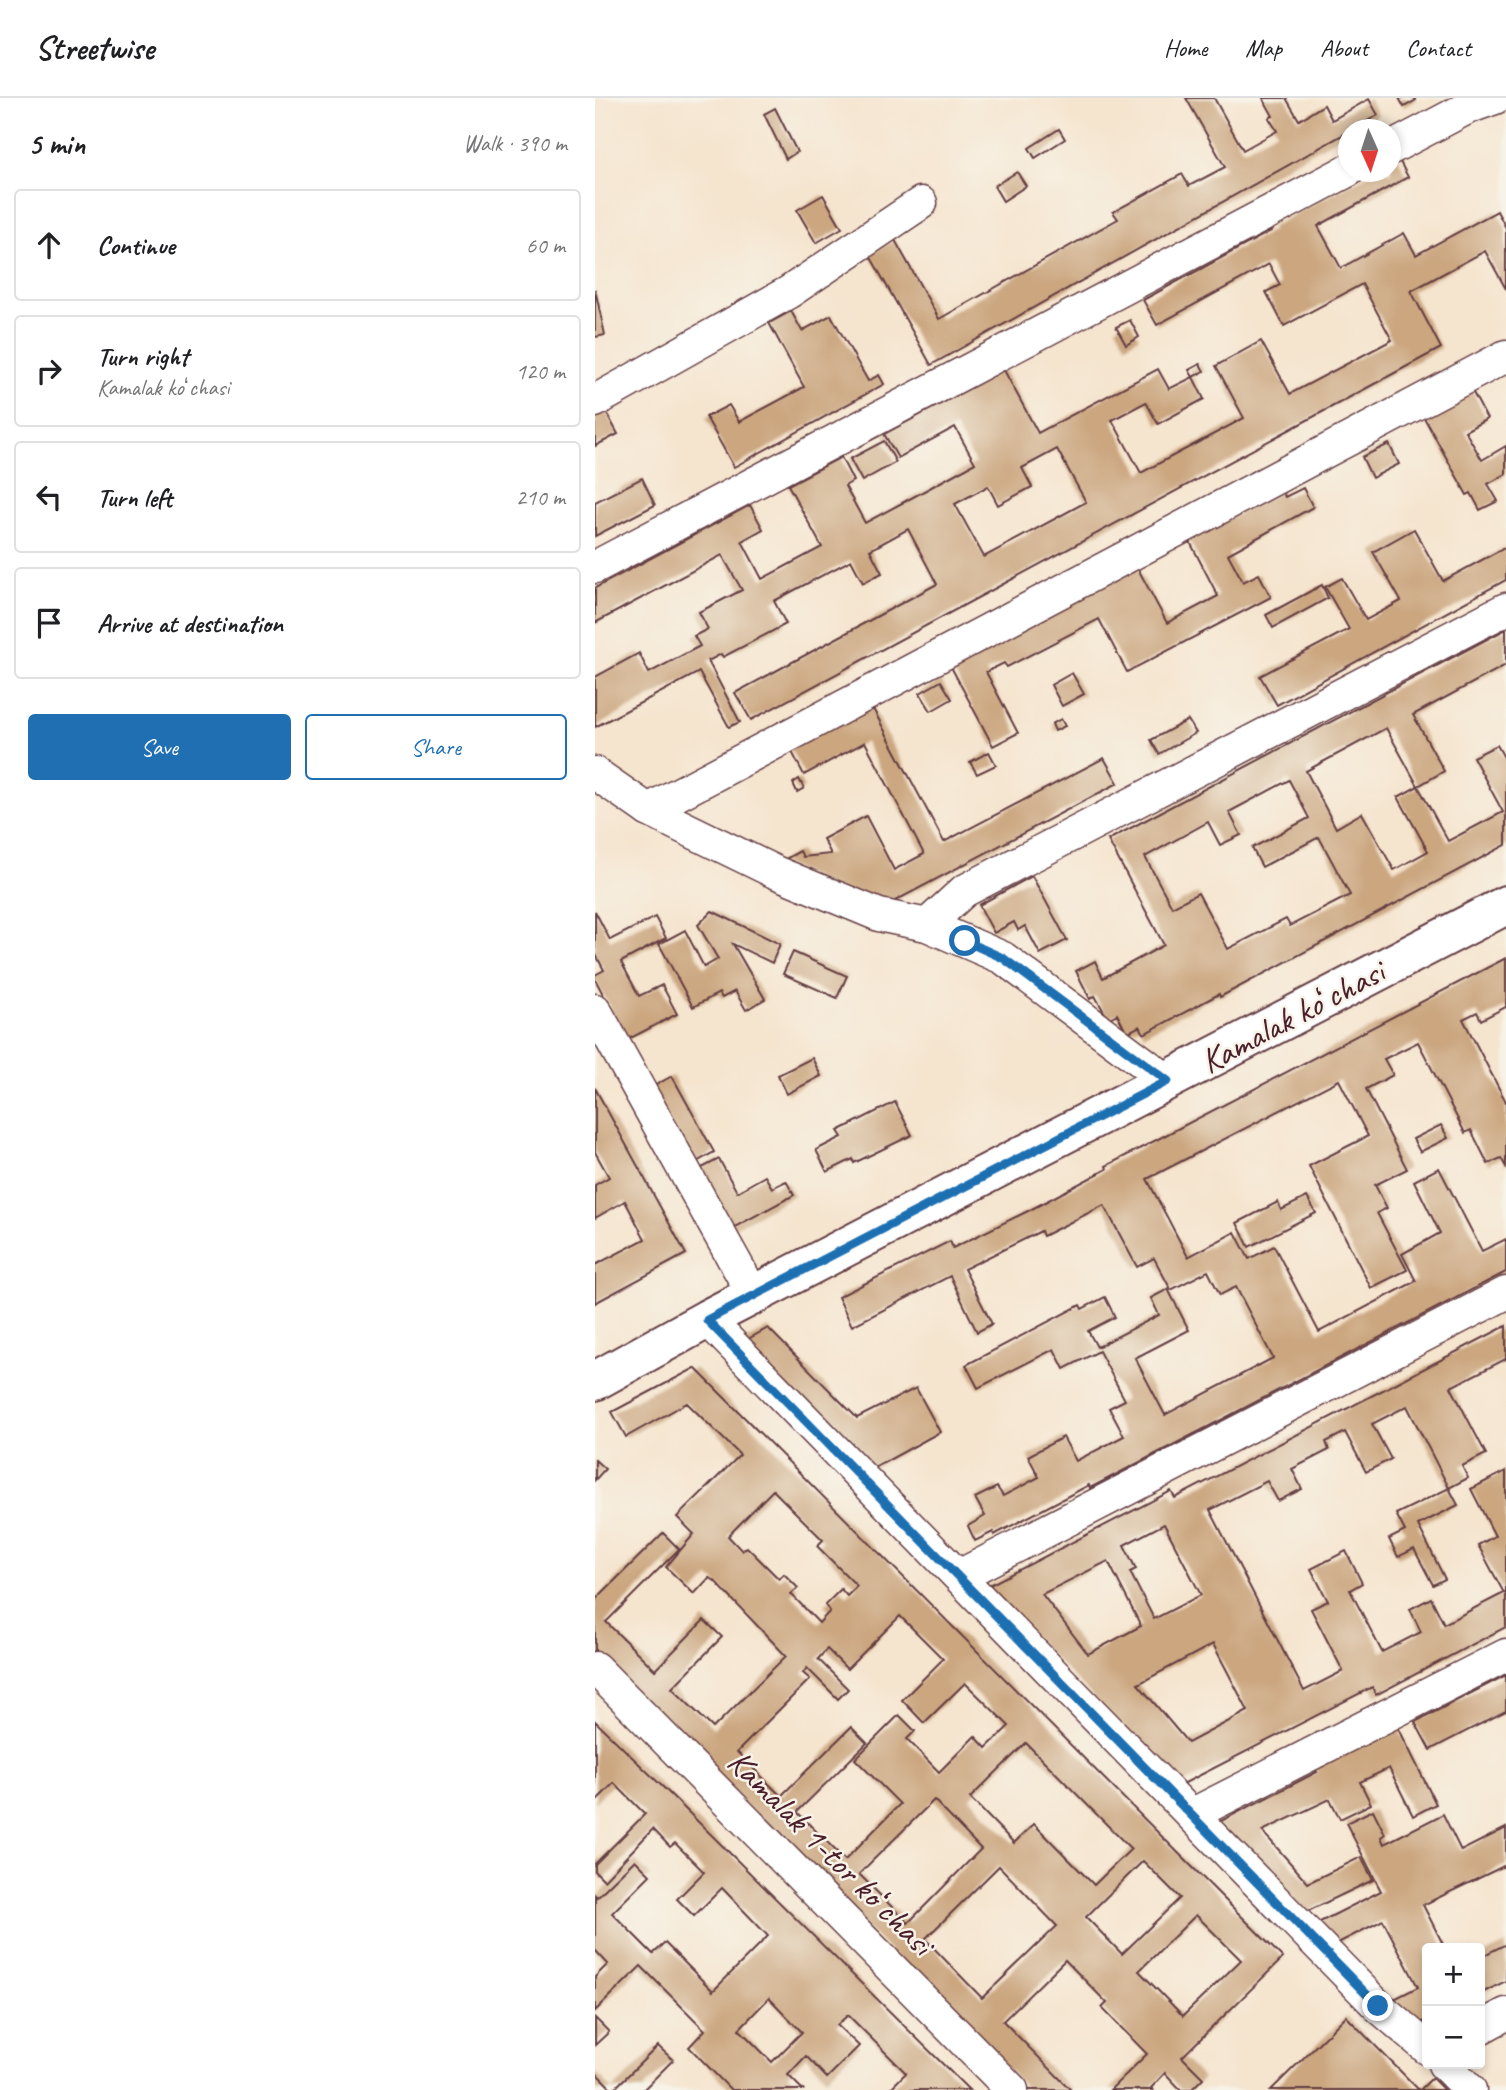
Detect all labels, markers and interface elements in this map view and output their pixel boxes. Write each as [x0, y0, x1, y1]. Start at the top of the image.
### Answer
text: Streetwise [35, 27, 154, 69]
text: Home [1164, 33, 1207, 63]
text: Map [1245, 33, 1282, 63]
text: About [1320, 33, 1368, 63]
text: Contact [1406, 33, 1471, 63]
north arrow [1338, 119, 1401, 182]
text: 5 min [28, 125, 85, 163]
text: Walk · 390 m [463, 129, 567, 158]
icon: ahead [30, 226, 68, 264]
text: Continue [97, 229, 175, 262]
text: 60 m [526, 231, 565, 260]
text: Turn right [97, 340, 188, 373]
icon: right [30, 352, 68, 390]
text: 120 m [516, 357, 565, 386]
text: Kamalak koʻchasi [97, 373, 230, 402]
icon: left [30, 478, 68, 516]
text: Turn left [97, 481, 172, 514]
text: 210 m [516, 483, 565, 512]
icon: arrive [30, 604, 68, 642]
text: Arrive at destination [97, 607, 283, 640]
button: Save [28, 714, 291, 780]
button: Share [305, 714, 567, 780]
route start [949, 925, 980, 956]
street label: Kamalak koʻchasi [1193, 947, 1396, 1084]
street label: Kamalak 1-tor koʻchasi [718, 1740, 946, 1968]
map controls [1422, 1943, 1485, 2069]
button: + [1422, 1943, 1485, 2006]
route end [1362, 1990, 1393, 2021]
button: − [1422, 2006, 1485, 2069]

